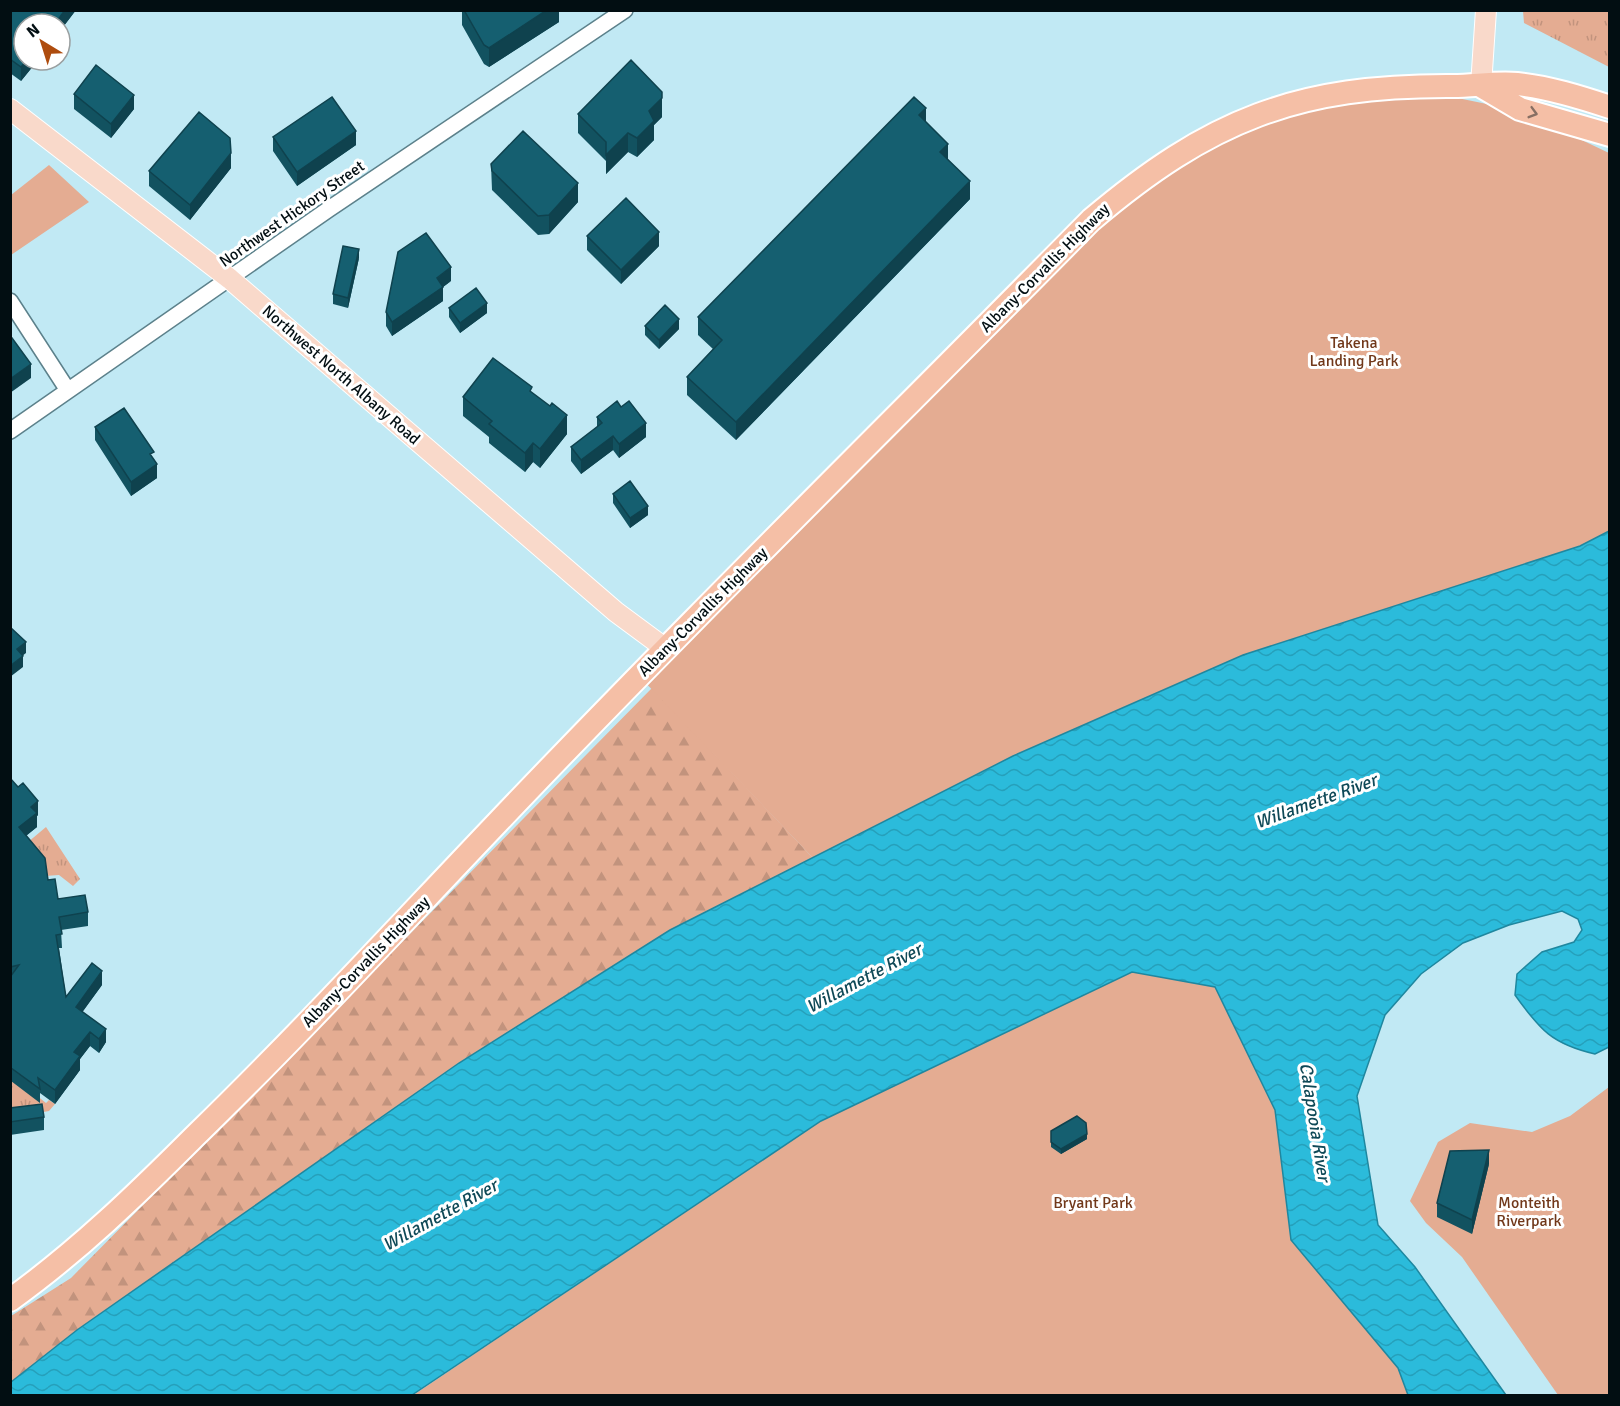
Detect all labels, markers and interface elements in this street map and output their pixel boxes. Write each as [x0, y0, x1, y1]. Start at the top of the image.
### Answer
north arrow [12, 12, 72, 72]
text: N [23, 20, 44, 42]
one-way arrow [1527, 106, 1537, 118]
street label: Northwest Hickory Street [216, 156, 369, 272]
street label: Albany-Corvallis Highway [976, 199, 1114, 337]
street label: Northwest North Albany Road [258, 301, 424, 449]
park label: Takena Landing Park [1309, 333, 1399, 371]
street label: Albany-Corvallis Highway [634, 543, 772, 681]
water label: Willamette River [1252, 768, 1382, 833]
street label: Albany-Corvallis Highway [298, 892, 434, 1032]
water label: Willamette River [803, 937, 928, 1018]
water label: Calapooia River [1295, 1061, 1336, 1185]
water label: Willamette River [379, 1173, 503, 1256]
park label: Bryant Park [1053, 1193, 1133, 1213]
park label: Monteith Riverpark [1496, 1193, 1562, 1231]

